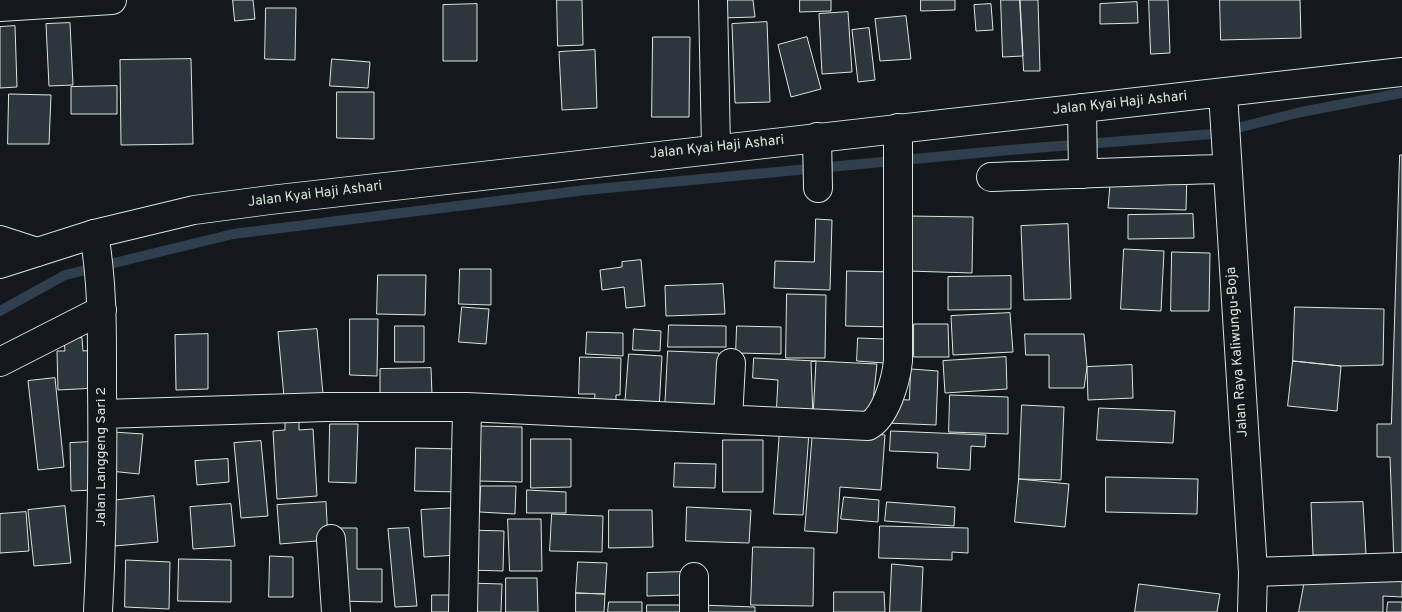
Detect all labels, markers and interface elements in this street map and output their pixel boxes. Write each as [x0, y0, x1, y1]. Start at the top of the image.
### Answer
street label: Jalan Kyai Haji Ashari [1052, 89, 1188, 119]
street label: Jalan Kyai Haji Ashari [649, 133, 785, 163]
street label: Jalan Kyai Haji Ashari [247, 178, 383, 212]
street label: Jalan Raya Kaliwungu-Boja [1224, 266, 1252, 438]
street label: Jalan Langgeng Sari 2 [94, 387, 110, 527]

